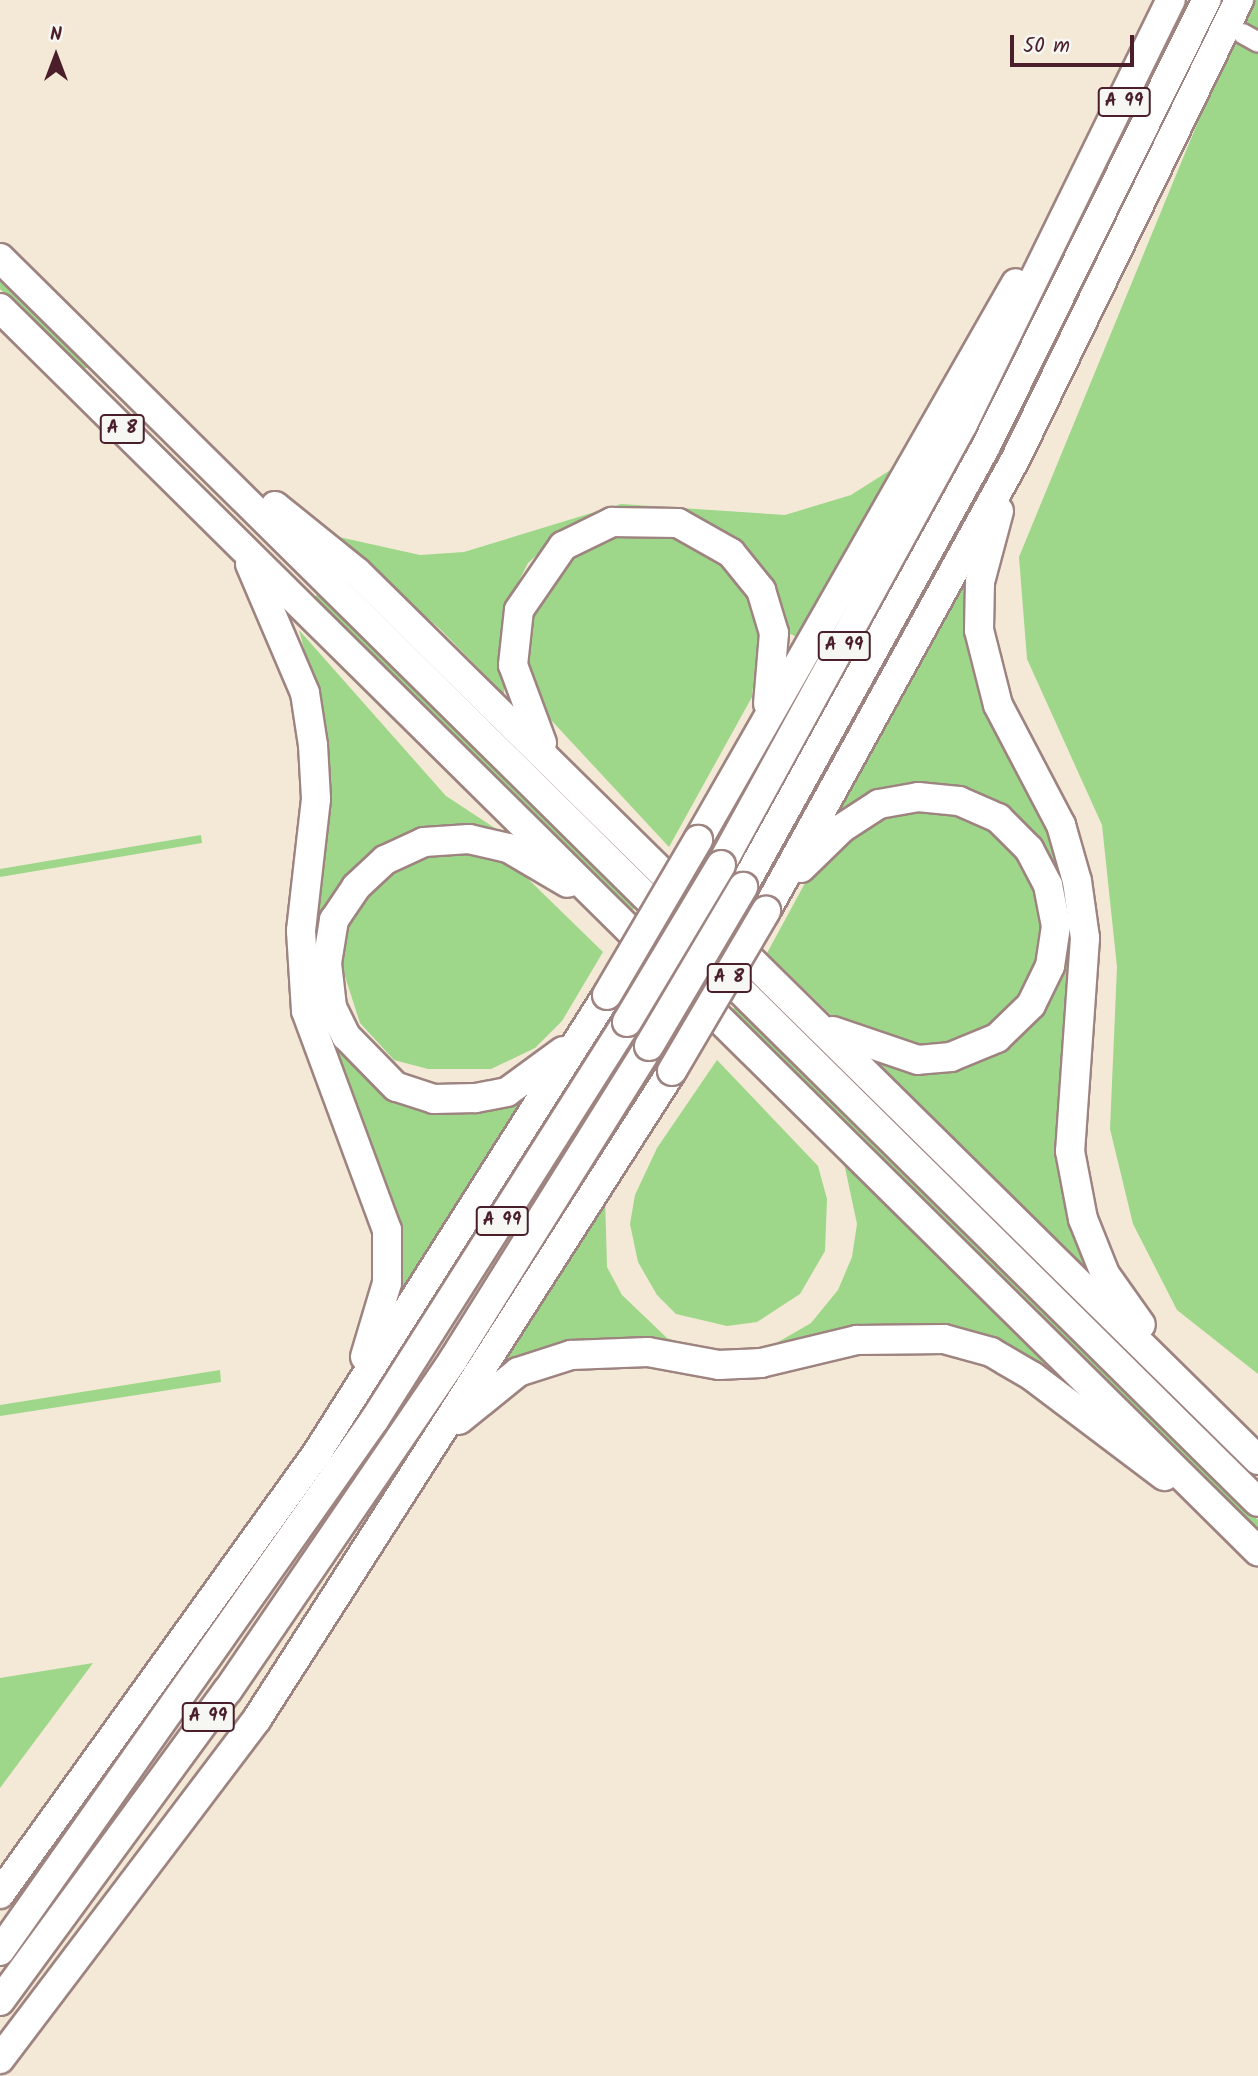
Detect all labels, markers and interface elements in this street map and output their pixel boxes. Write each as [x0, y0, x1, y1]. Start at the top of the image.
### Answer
text: N [50, 20, 62, 50]
north arrow [21, 21, 91, 91]
scale bar [1013, 21, 1137, 65]
text: 50 m [1023, 30, 1070, 63]
road number: A 99 [1096, 86, 1152, 118]
road number: A 8 [99, 414, 145, 444]
road number: A 99 [816, 631, 872, 662]
road number: A 8 [706, 962, 752, 994]
road number: A 99 [474, 1205, 530, 1236]
road number: A 99 [180, 1702, 236, 1732]

